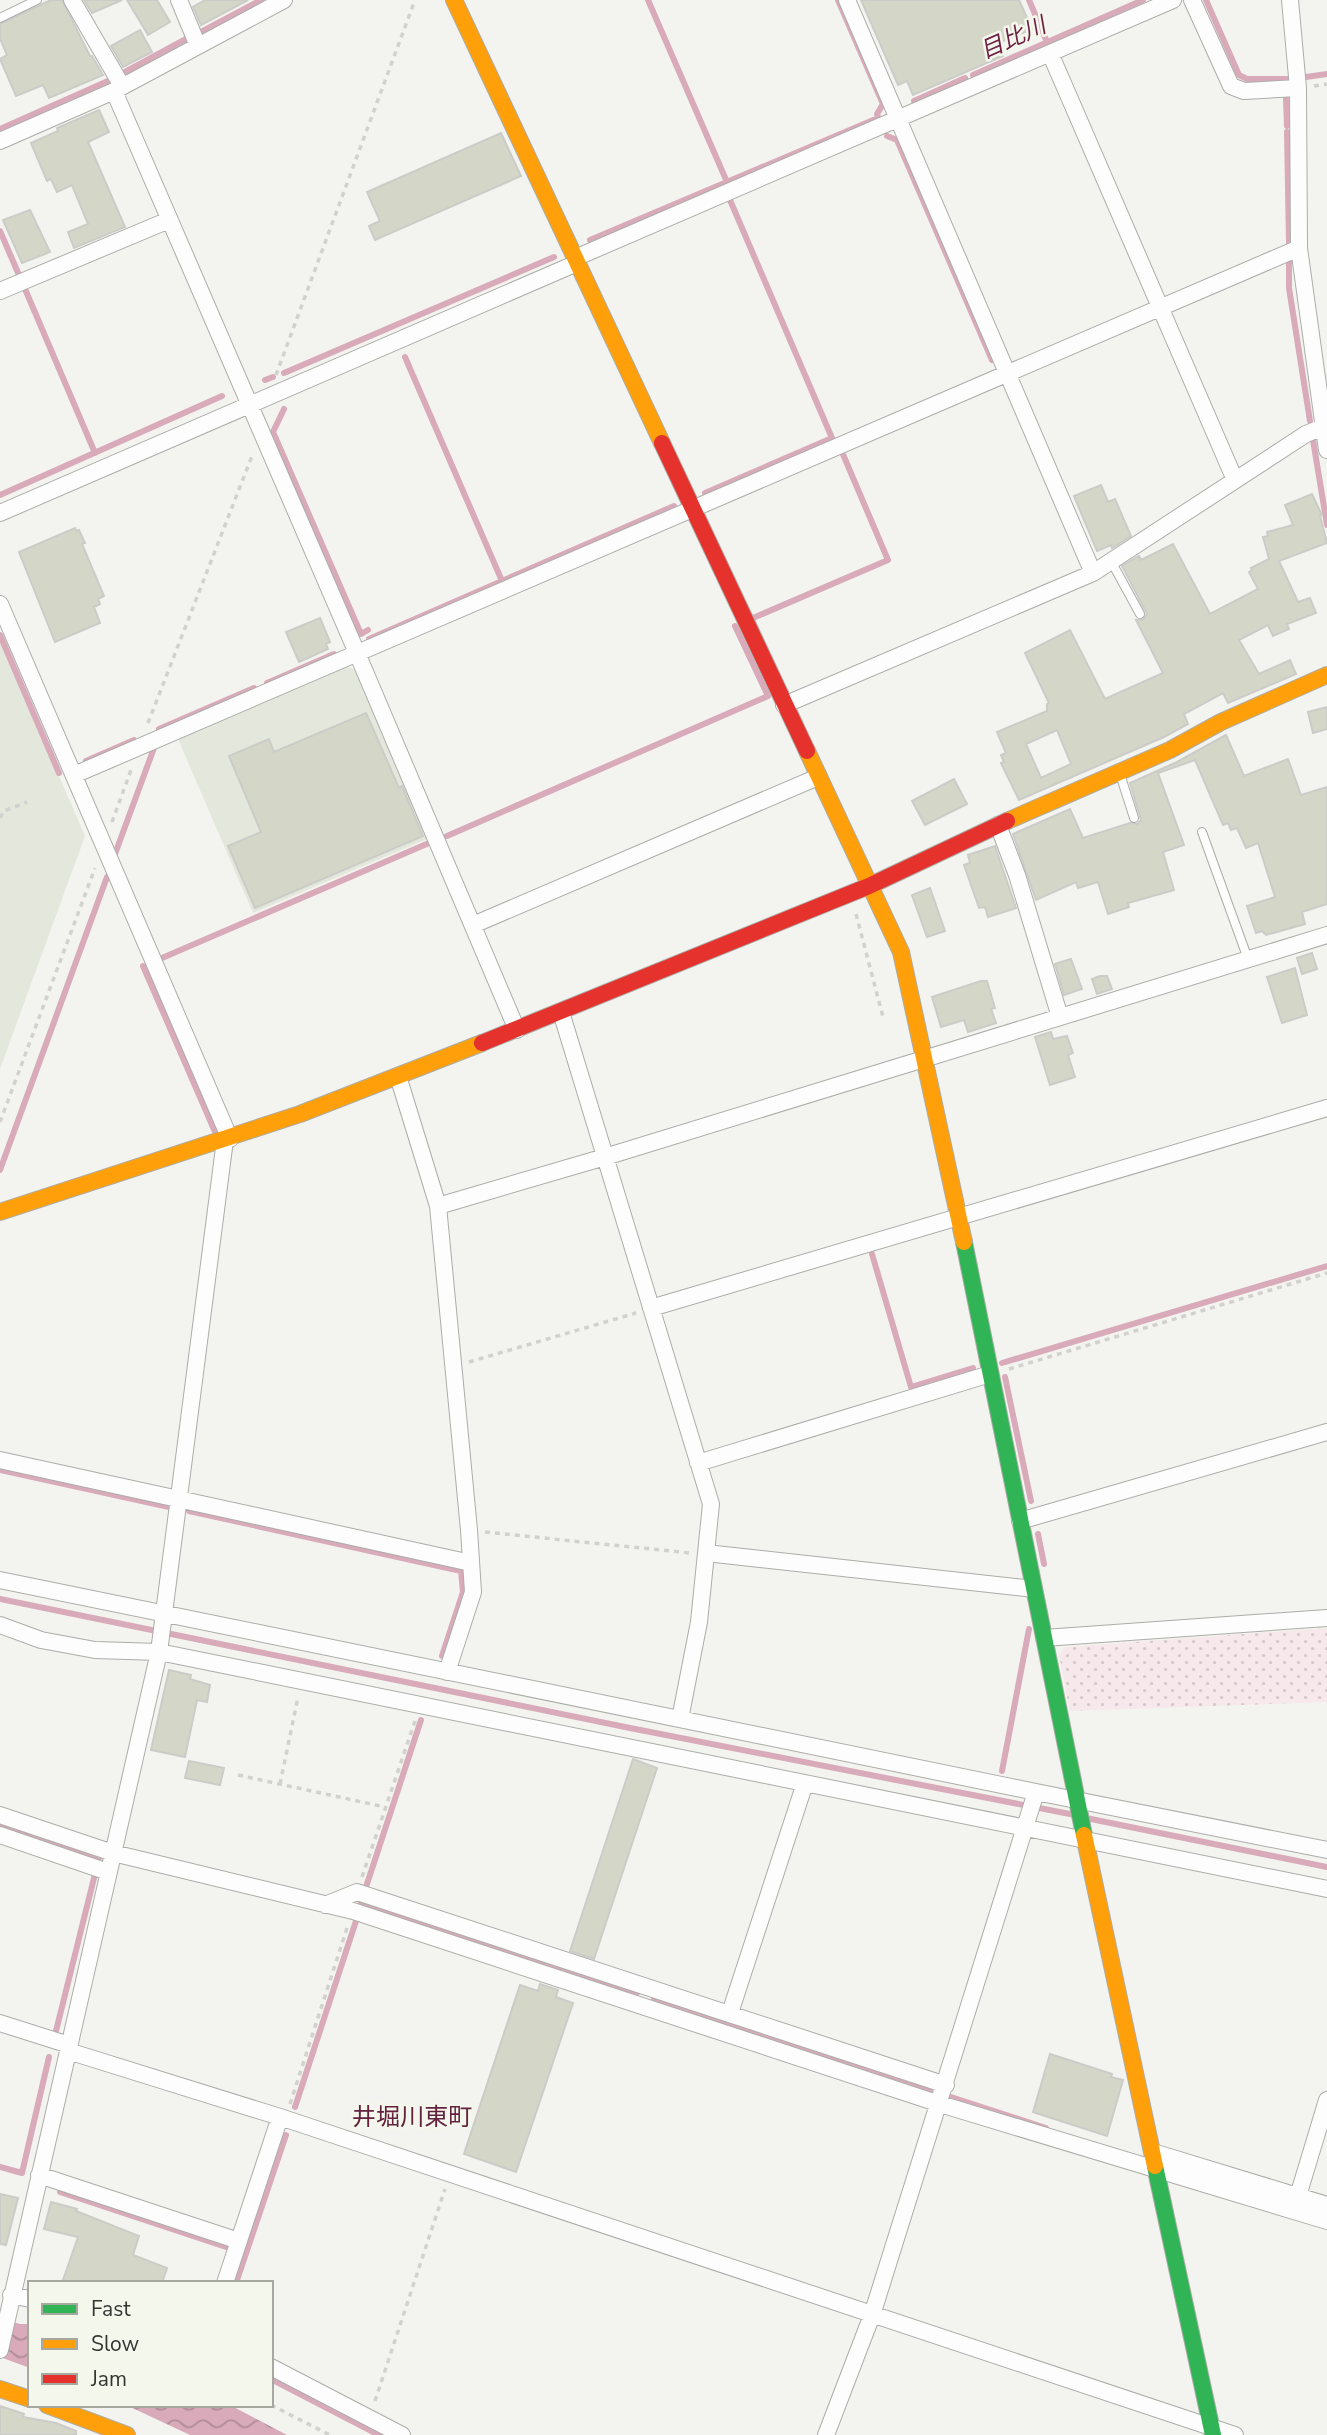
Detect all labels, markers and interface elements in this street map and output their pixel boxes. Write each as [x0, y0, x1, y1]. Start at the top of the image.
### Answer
water label: 目比川 [975, 9, 1054, 66]
district label: 井堀川東町 [352, 2101, 472, 2133]
legend [28, 2281, 273, 2407]
text: Fast [91, 2295, 131, 2323]
text: Slow [91, 2330, 140, 2358]
text: Jam [90, 2365, 127, 2393]

